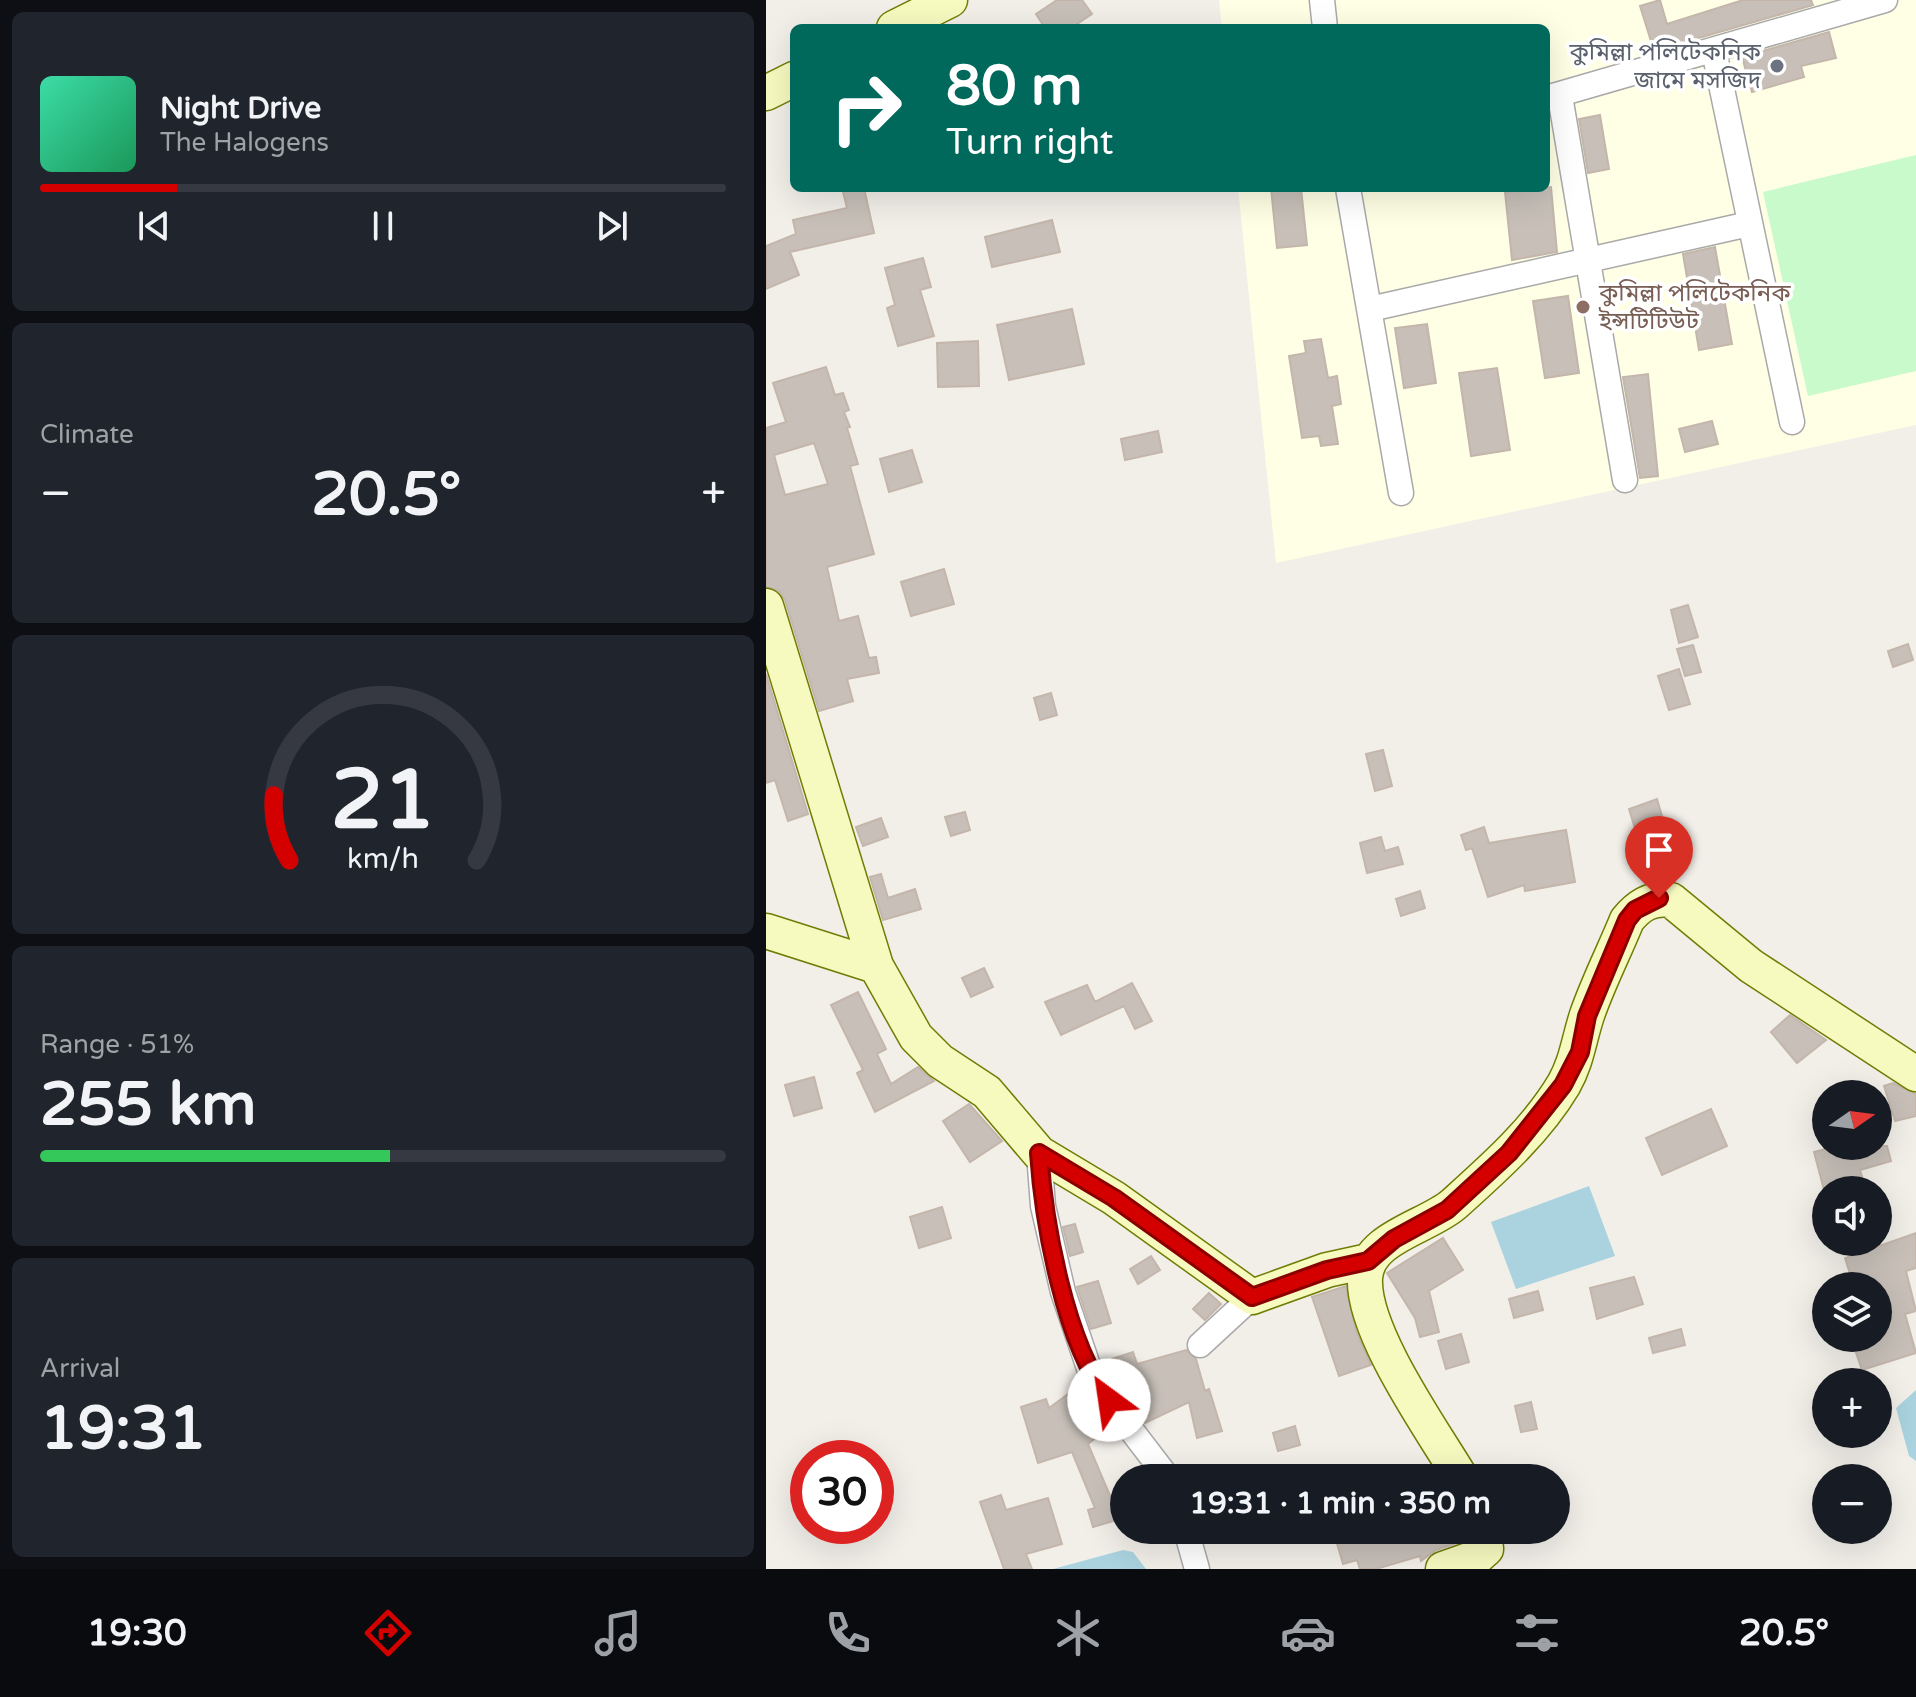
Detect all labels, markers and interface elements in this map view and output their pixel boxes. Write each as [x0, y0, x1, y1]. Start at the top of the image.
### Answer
place label: কুমিল্লা পলিটেকনিক জামে মসজিদ [1568, 38, 1762, 95]
text: 80 m [946, 53, 1082, 120]
icon: right [814, 56, 918, 160]
marker: কুমিল্লা পলিটেকনিক জামে মসজিদ [1768, 57, 1786, 75]
text: Night Drive [160, 90, 321, 127]
text: Turn right [946, 121, 1113, 164]
text: The Halogens [160, 127, 329, 158]
icon: previous [132, 204, 176, 248]
icon: pause [361, 204, 405, 248]
icon: next [590, 204, 634, 248]
place label: কুমিল্লা পলিটেকনিক ইন্সটিটিউট [1598, 279, 1791, 336]
marker: কুমিল্লা পলিটেকনিক ইন্সটিটিউট [1574, 298, 1592, 316]
text: Climate [40, 419, 134, 450]
text: 20.5° [311, 459, 461, 531]
text: − [40, 468, 71, 521]
text: + [701, 468, 726, 521]
text: 21 [331, 750, 435, 850]
pin [1625, 816, 1693, 898]
icon: arrive [1637, 828, 1681, 872]
text: km/h [347, 842, 419, 876]
text: Range · 51% [40, 1029, 194, 1060]
text: 255 km [40, 1069, 256, 1141]
north arrow [1812, 1080, 1892, 1160]
map controls [1812, 1080, 1892, 1544]
button: sound [1812, 1176, 1892, 1256]
button: layers [1812, 1272, 1892, 1352]
text: Arrival [40, 1353, 120, 1384]
position arrow [1067, 1358, 1151, 1442]
button: + [1812, 1368, 1892, 1448]
text: 19:31 [40, 1393, 206, 1465]
speed limit sign: 30 [790, 1440, 894, 1544]
button: − [1812, 1464, 1892, 1544]
text: 19:31 · 1 min · 350 m [1189, 1485, 1491, 1522]
icon: directions [360, 1605, 416, 1661]
icon: music [590, 1605, 646, 1661]
icon: phone [820, 1605, 876, 1661]
icon: climate [1050, 1605, 1106, 1661]
icon: car [1280, 1605, 1336, 1661]
icon: filters [1509, 1605, 1565, 1661]
text: 19:30 [87, 1612, 187, 1655]
text: 20.5° [1739, 1612, 1829, 1655]

